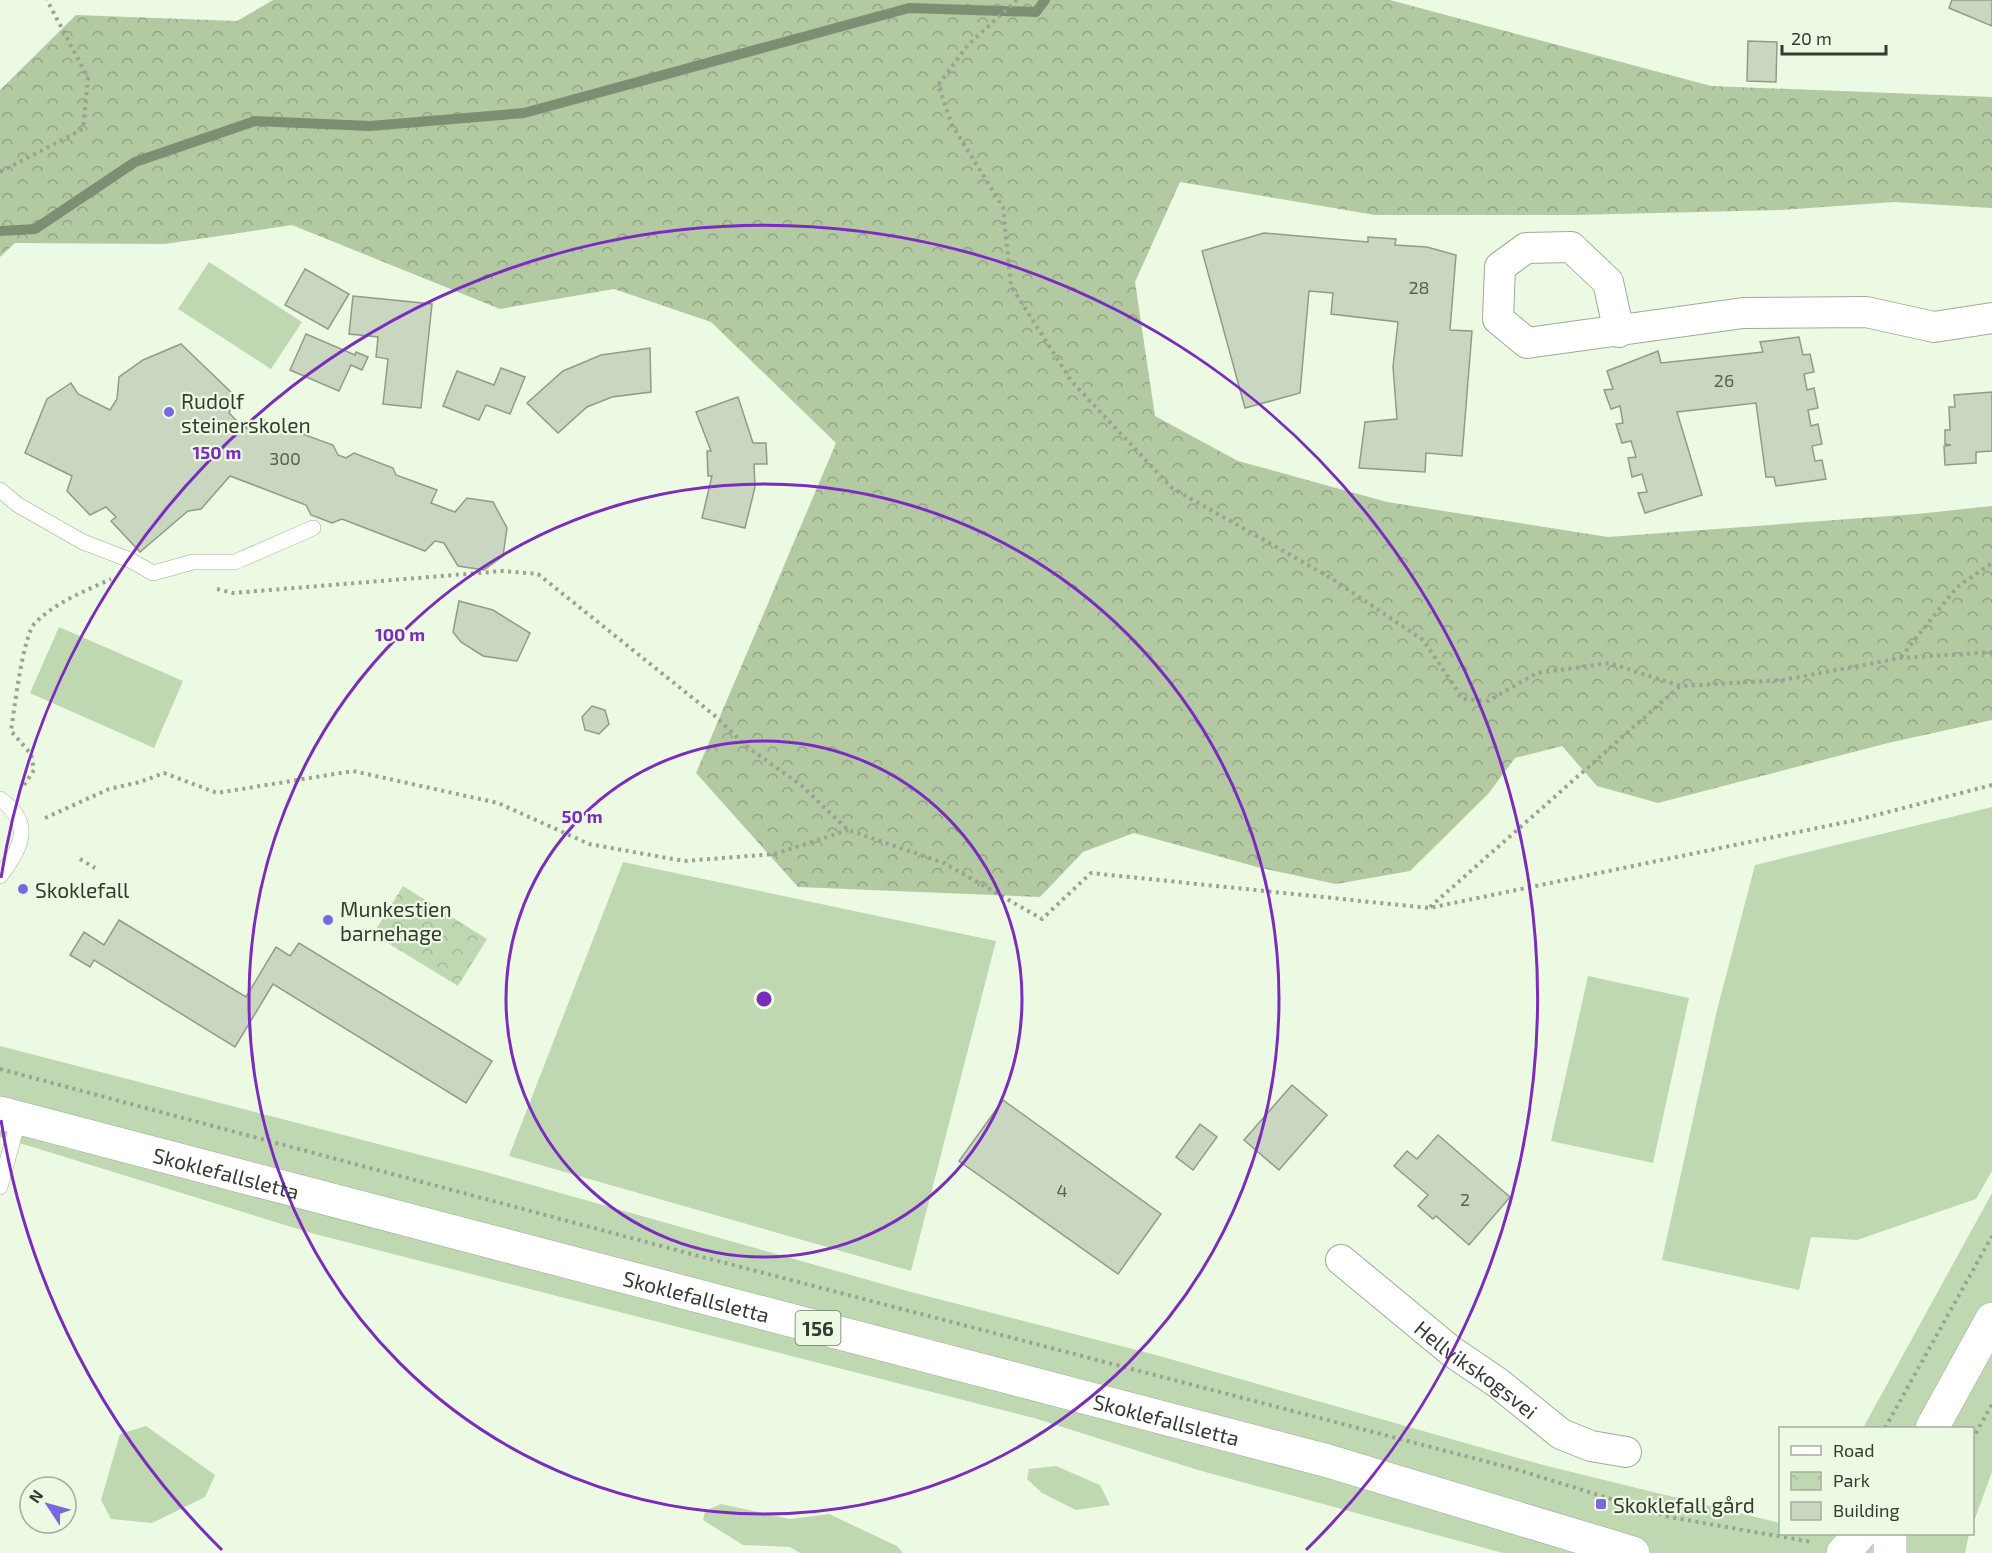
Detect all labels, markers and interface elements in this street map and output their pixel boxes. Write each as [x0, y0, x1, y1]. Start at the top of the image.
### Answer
scale bar [1782, 18, 1886, 56]
text: 20 m [1791, 27, 1832, 49]
house number: 28 [1408, 276, 1430, 298]
house number: 26 [1714, 369, 1734, 391]
place label: Rudolf steinerskolen [181, 388, 311, 437]
marker: Rudolf steinerskolen [162, 405, 176, 419]
text: 150 m [193, 441, 241, 463]
house number: 300 [269, 447, 301, 469]
text: 100 m [375, 623, 425, 645]
text: 50 m [561, 805, 603, 827]
place label: Skoklefall [35, 877, 130, 902]
marker: Skoklefall [16, 882, 30, 896]
place label: Munkestien barnehage [340, 896, 452, 945]
marker: Munkestien barnehage [321, 913, 335, 927]
centre of rings [754, 989, 774, 1009]
street label: Skoklefallsletta [151, 1141, 302, 1203]
house number: 4 [1056, 1179, 1068, 1201]
house number: 2 [1460, 1188, 1470, 1210]
street label: Skoklefallsletta [621, 1264, 772, 1327]
road number: 156 [796, 1311, 840, 1345]
street label: Hellvikskogsvei [1410, 1314, 1543, 1423]
street label: Skoklefallsletta [1091, 1388, 1242, 1450]
legend [1779, 1427, 1974, 1535]
text: Road [1833, 1439, 1874, 1461]
text: Park [1833, 1469, 1870, 1491]
north arrow [18, 1475, 78, 1535]
text: N [24, 1486, 47, 1506]
place label: Skoklefall gård [1613, 1492, 1755, 1517]
marker: Skoklefall gård [1594, 1497, 1608, 1511]
text: Building [1833, 1499, 1900, 1521]

